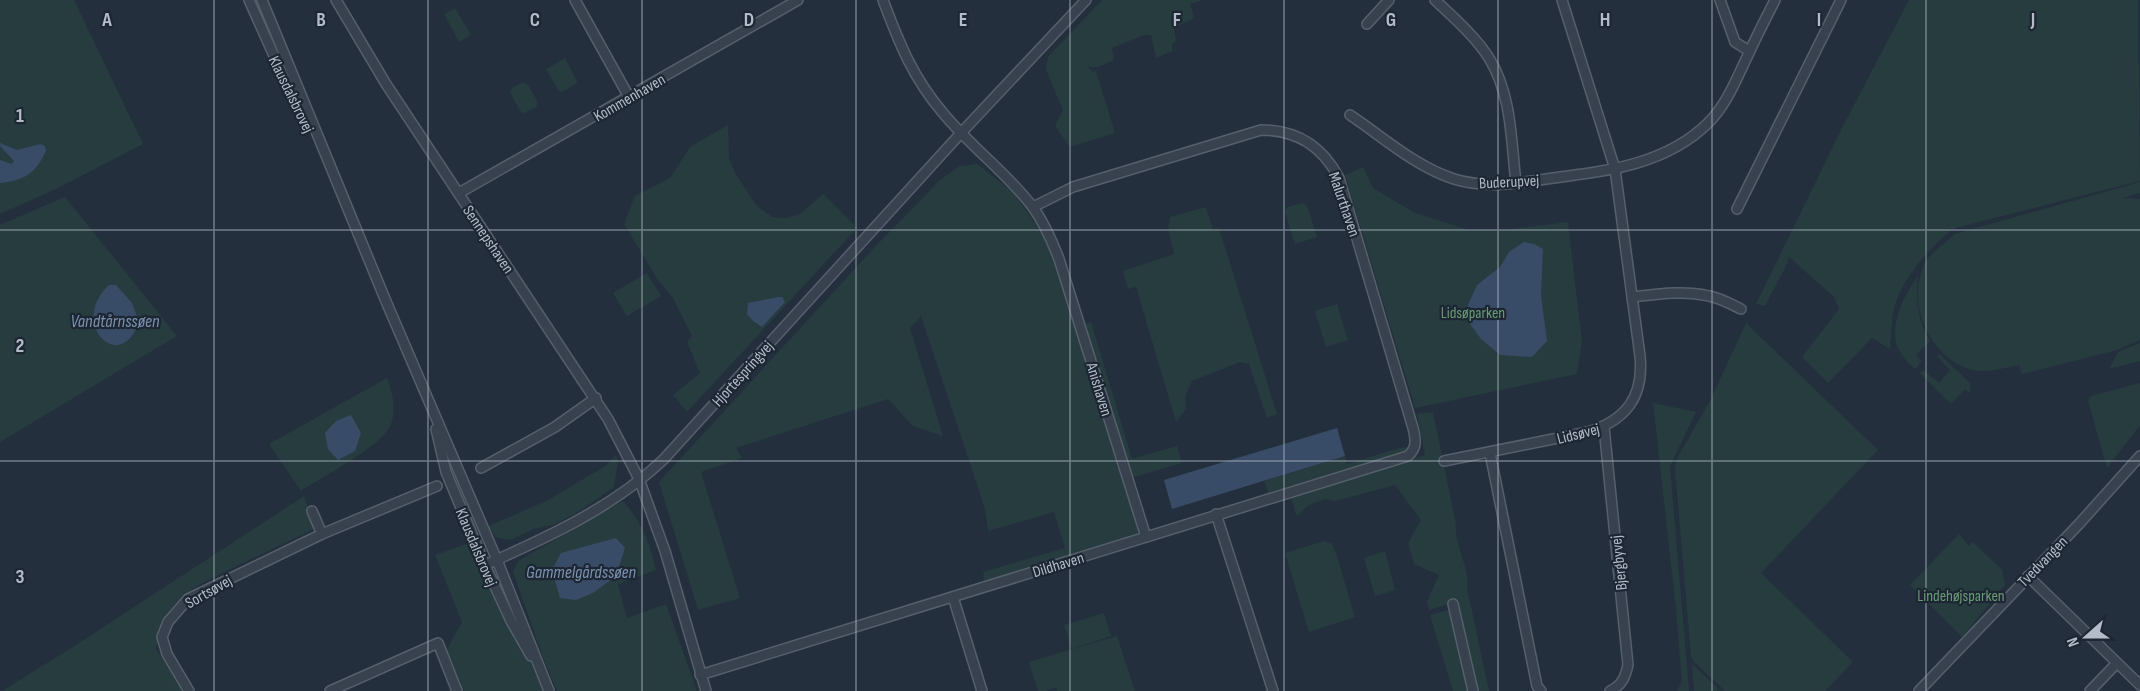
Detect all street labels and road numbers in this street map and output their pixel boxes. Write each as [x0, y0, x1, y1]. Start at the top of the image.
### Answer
street label: Klausdalsbrovej [264, 53, 317, 136]
street label: Kommenhaven [591, 70, 669, 126]
street label: Malurthaven [1324, 170, 1364, 239]
street label: Buderupvej [1479, 171, 1540, 194]
street label: Sennepshaven [458, 202, 517, 277]
street label: Hjortespringvej [709, 337, 778, 411]
street label: Anishaven [1081, 359, 1116, 418]
street label: Lidsøvej [1555, 420, 1602, 449]
street label: Klausdalsbrovej [451, 506, 501, 590]
street label: Tvedvangen [2014, 533, 2072, 592]
street label: Bjergbyvej [1607, 534, 1632, 591]
street label: Dildhaven [1030, 549, 1086, 582]
street label: Sortsøvej [182, 571, 236, 613]

